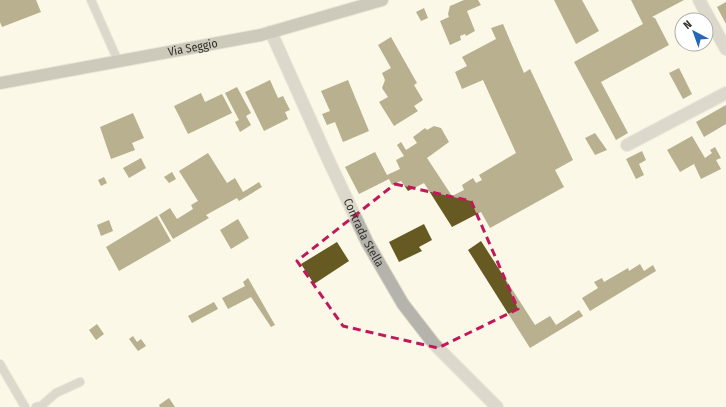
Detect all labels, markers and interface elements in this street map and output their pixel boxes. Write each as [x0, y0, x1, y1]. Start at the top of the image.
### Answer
north arrow [674, 12, 714, 52]
text: N [681, 18, 695, 32]
street label: Via Seggio [167, 36, 219, 59]
street label: Contrada Stella [340, 196, 387, 270]

